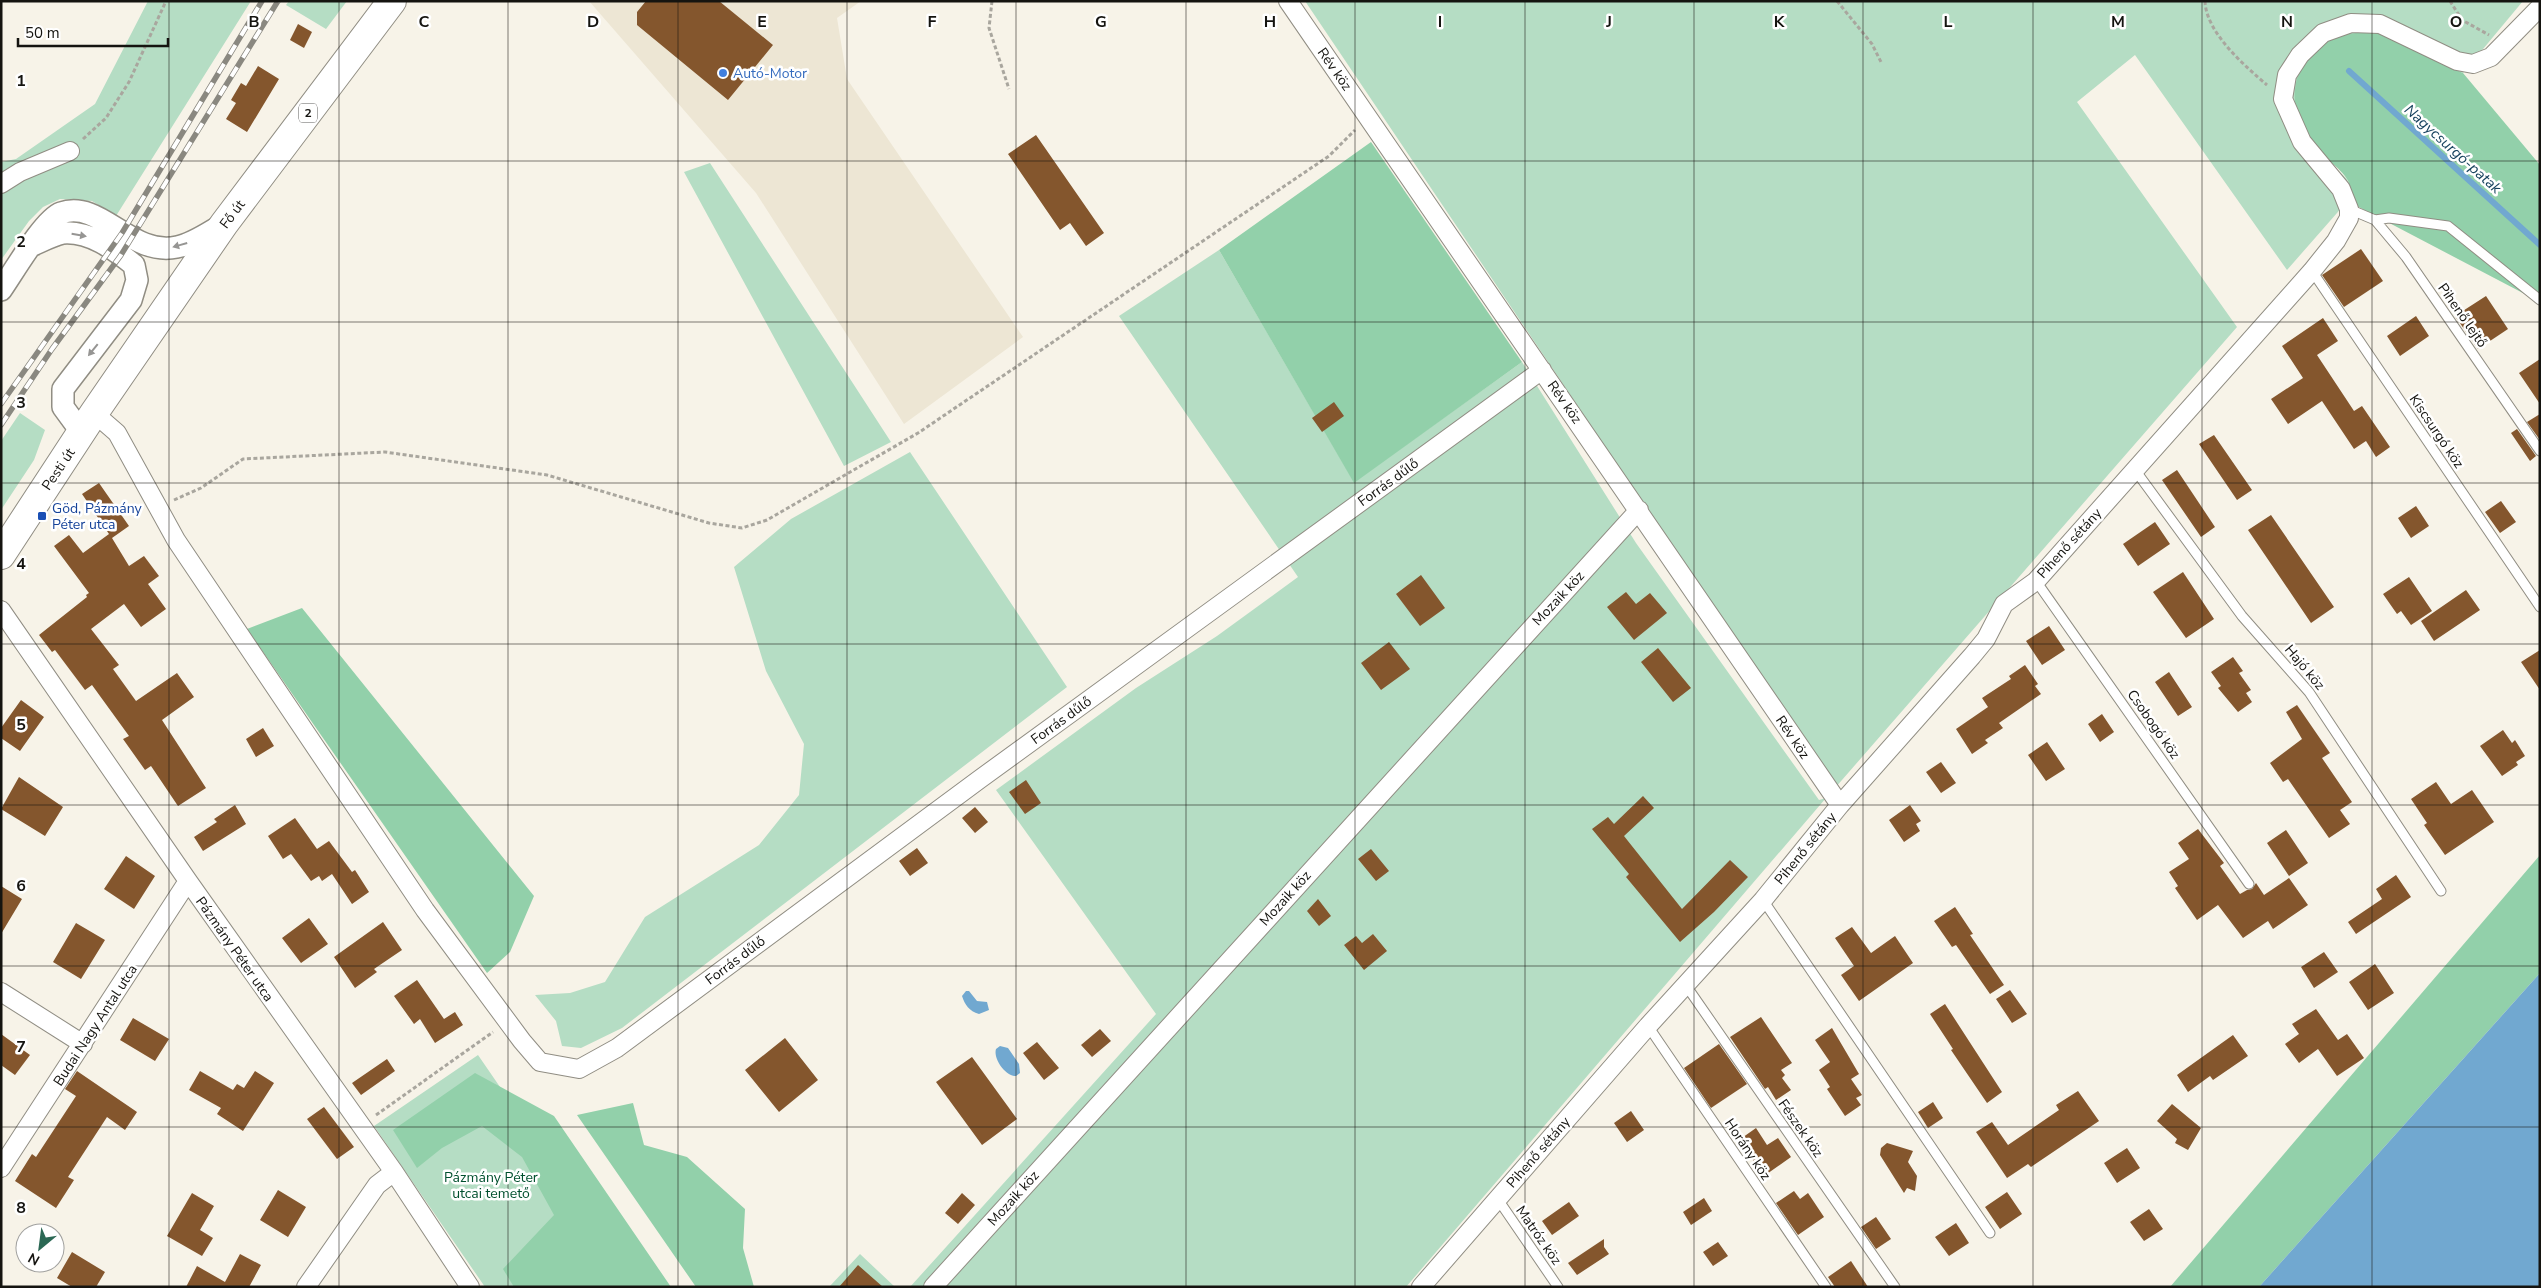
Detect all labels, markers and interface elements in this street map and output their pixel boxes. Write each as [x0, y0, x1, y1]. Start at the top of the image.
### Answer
text: B [248, 11, 260, 33]
text: C [419, 11, 430, 33]
text: D [587, 11, 599, 33]
text: E [757, 11, 767, 33]
text: F [928, 11, 937, 33]
text: G [1095, 11, 1107, 33]
text: H [1264, 11, 1276, 33]
text: I [1438, 11, 1442, 33]
text: J [1605, 11, 1612, 33]
text: K [1774, 11, 1786, 33]
text: L [1944, 11, 1953, 33]
text: M [2111, 11, 2125, 33]
text: N [2281, 11, 2293, 33]
text: O [2450, 11, 2462, 33]
scale bar [18, 15, 168, 47]
text: 50 m [25, 23, 60, 43]
street label: Rév köz [1313, 44, 1357, 95]
place label: Autó-Motor [733, 64, 807, 83]
marker: Autó-Motor [717, 67, 729, 79]
text: 1 [16, 70, 26, 92]
water label: Nagycsurgó-patak [2400, 100, 2506, 198]
road number: 2 [299, 104, 317, 122]
street label: Fő út [215, 196, 250, 233]
text: 2 [16, 231, 26, 253]
one-way arrow [72, 231, 88, 239]
one-way arrow [173, 242, 188, 250]
street label: Pihenő lejtő [2434, 279, 2492, 351]
one-way arrow [87, 343, 98, 356]
street label: Rév köz [1543, 377, 1587, 428]
street label: Kiscsurgó köz [2405, 391, 2469, 472]
text: 3 [16, 392, 26, 414]
street label: Pesti út [37, 444, 80, 494]
street label: Forrás dűlő [1354, 454, 1423, 511]
place label: Göd, Pázmány Péter utca [52, 499, 143, 534]
street label: Pihenő sétány [2033, 504, 2107, 583]
marker: Göd, Pázmány Péter utca [36, 510, 48, 522]
text: 4 [16, 553, 26, 575]
street label: Mozaik köz [1528, 566, 1589, 630]
street label: Hajó köz [2280, 641, 2330, 694]
street label: Csobogó köz [2123, 686, 2185, 763]
street label: Forrás dűlő [1027, 692, 1096, 749]
street label: Rév köz [1771, 712, 1814, 763]
text: 5 [16, 714, 26, 736]
street label: Pihenő sétány [1770, 807, 1841, 889]
street label: Mozaik köz [1255, 866, 1316, 930]
text: 6 [16, 875, 26, 897]
street label: Pázmány Péter utca [191, 893, 278, 1005]
street label: Forrás dűlő [701, 931, 769, 989]
street label: Budai Nagy Antal utca [49, 961, 142, 1090]
text: 7 [16, 1036, 26, 1058]
street label: Fészek köz [1774, 1095, 1828, 1162]
street label: Pihenő sétány [1502, 1112, 1575, 1192]
street label: Horány köz [1720, 1115, 1775, 1184]
street label: Mozaik köz [983, 1166, 1044, 1230]
park label: Pázmány Péter utcai temető [444, 1168, 538, 1203]
text: 8 [16, 1197, 26, 1219]
street label: Matróz köz [1511, 1202, 1566, 1269]
north arrow [15, 1223, 65, 1273]
text: N [25, 1248, 43, 1270]

